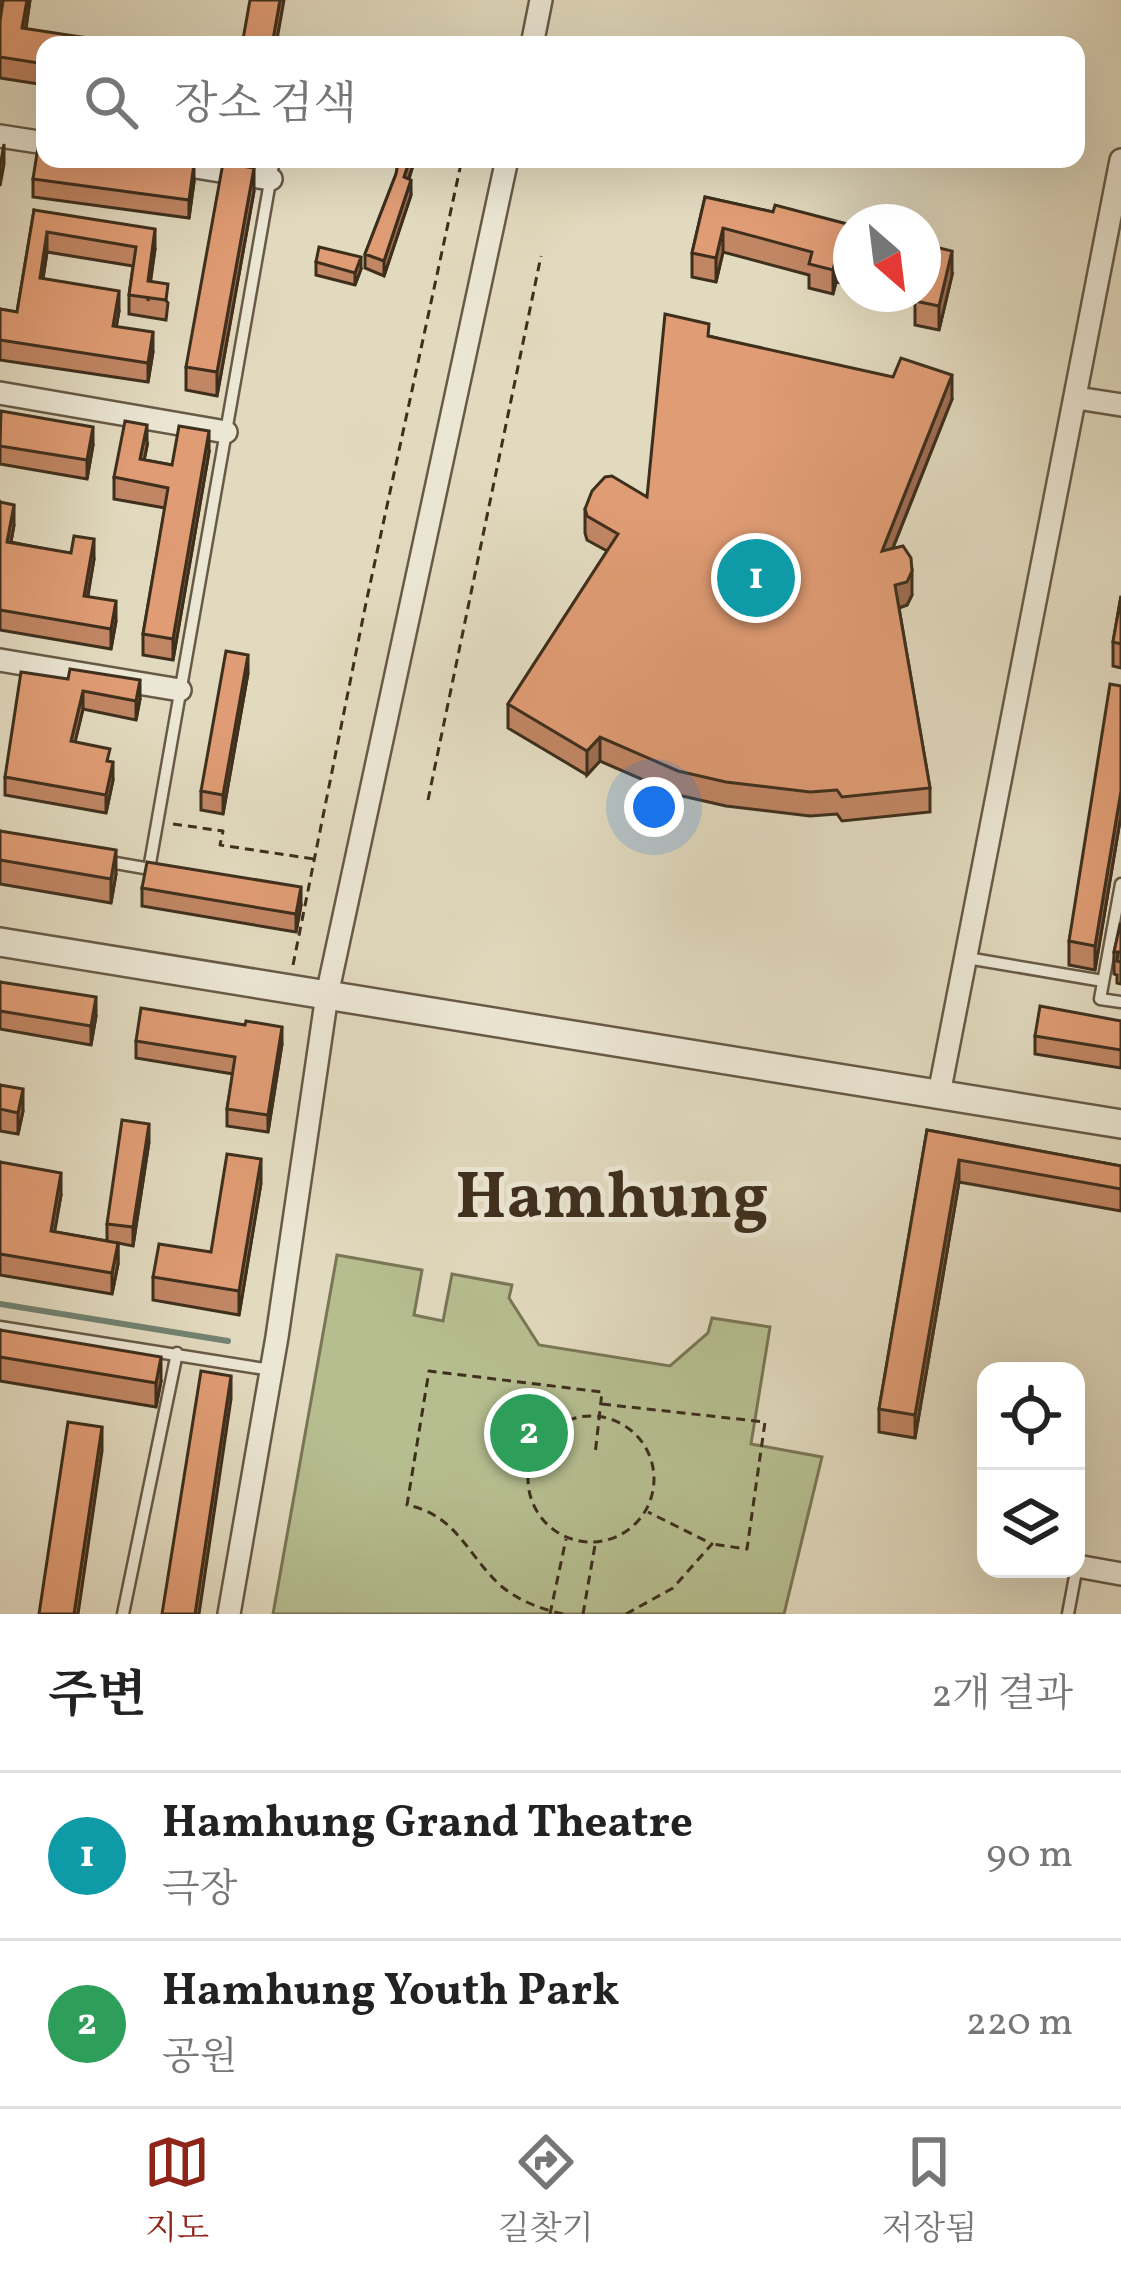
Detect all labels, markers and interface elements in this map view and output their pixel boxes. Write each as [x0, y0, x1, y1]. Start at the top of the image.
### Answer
search box [36, 36, 1085, 168]
icon: search [78, 69, 144, 135]
text: 장소 검색 [174, 75, 357, 138]
north arrow [833, 204, 941, 312]
pin: 1 [717, 533, 795, 623]
your location [624, 777, 684, 837]
district label: Hamhung [455, 1154, 769, 1246]
map controls [977, 1362, 1085, 1578]
button: locate [977, 1362, 1085, 1470]
pin: 2 [490, 1388, 568, 1478]
button: layers [977, 1470, 1085, 1578]
text: 주변 [48, 1662, 147, 1733]
text: 2개 결과 [931, 1669, 1073, 1723]
text: Hamhung Grand Theatre [162, 1793, 693, 1856]
text: 1 [79, 1829, 95, 1883]
text: 90 m [986, 1829, 1073, 1883]
text: 극장 [162, 1864, 237, 1918]
text: Hamhung Youth Park [162, 1961, 619, 2024]
text: 2 [77, 1997, 97, 2051]
text: 220 m [966, 1997, 1073, 2051]
text: 공원 [162, 2032, 237, 2086]
tab: 지도 [144, 2129, 210, 2254]
tab: 길찾기 [498, 2129, 594, 2254]
tab: 저장됨 [881, 2129, 977, 2254]

